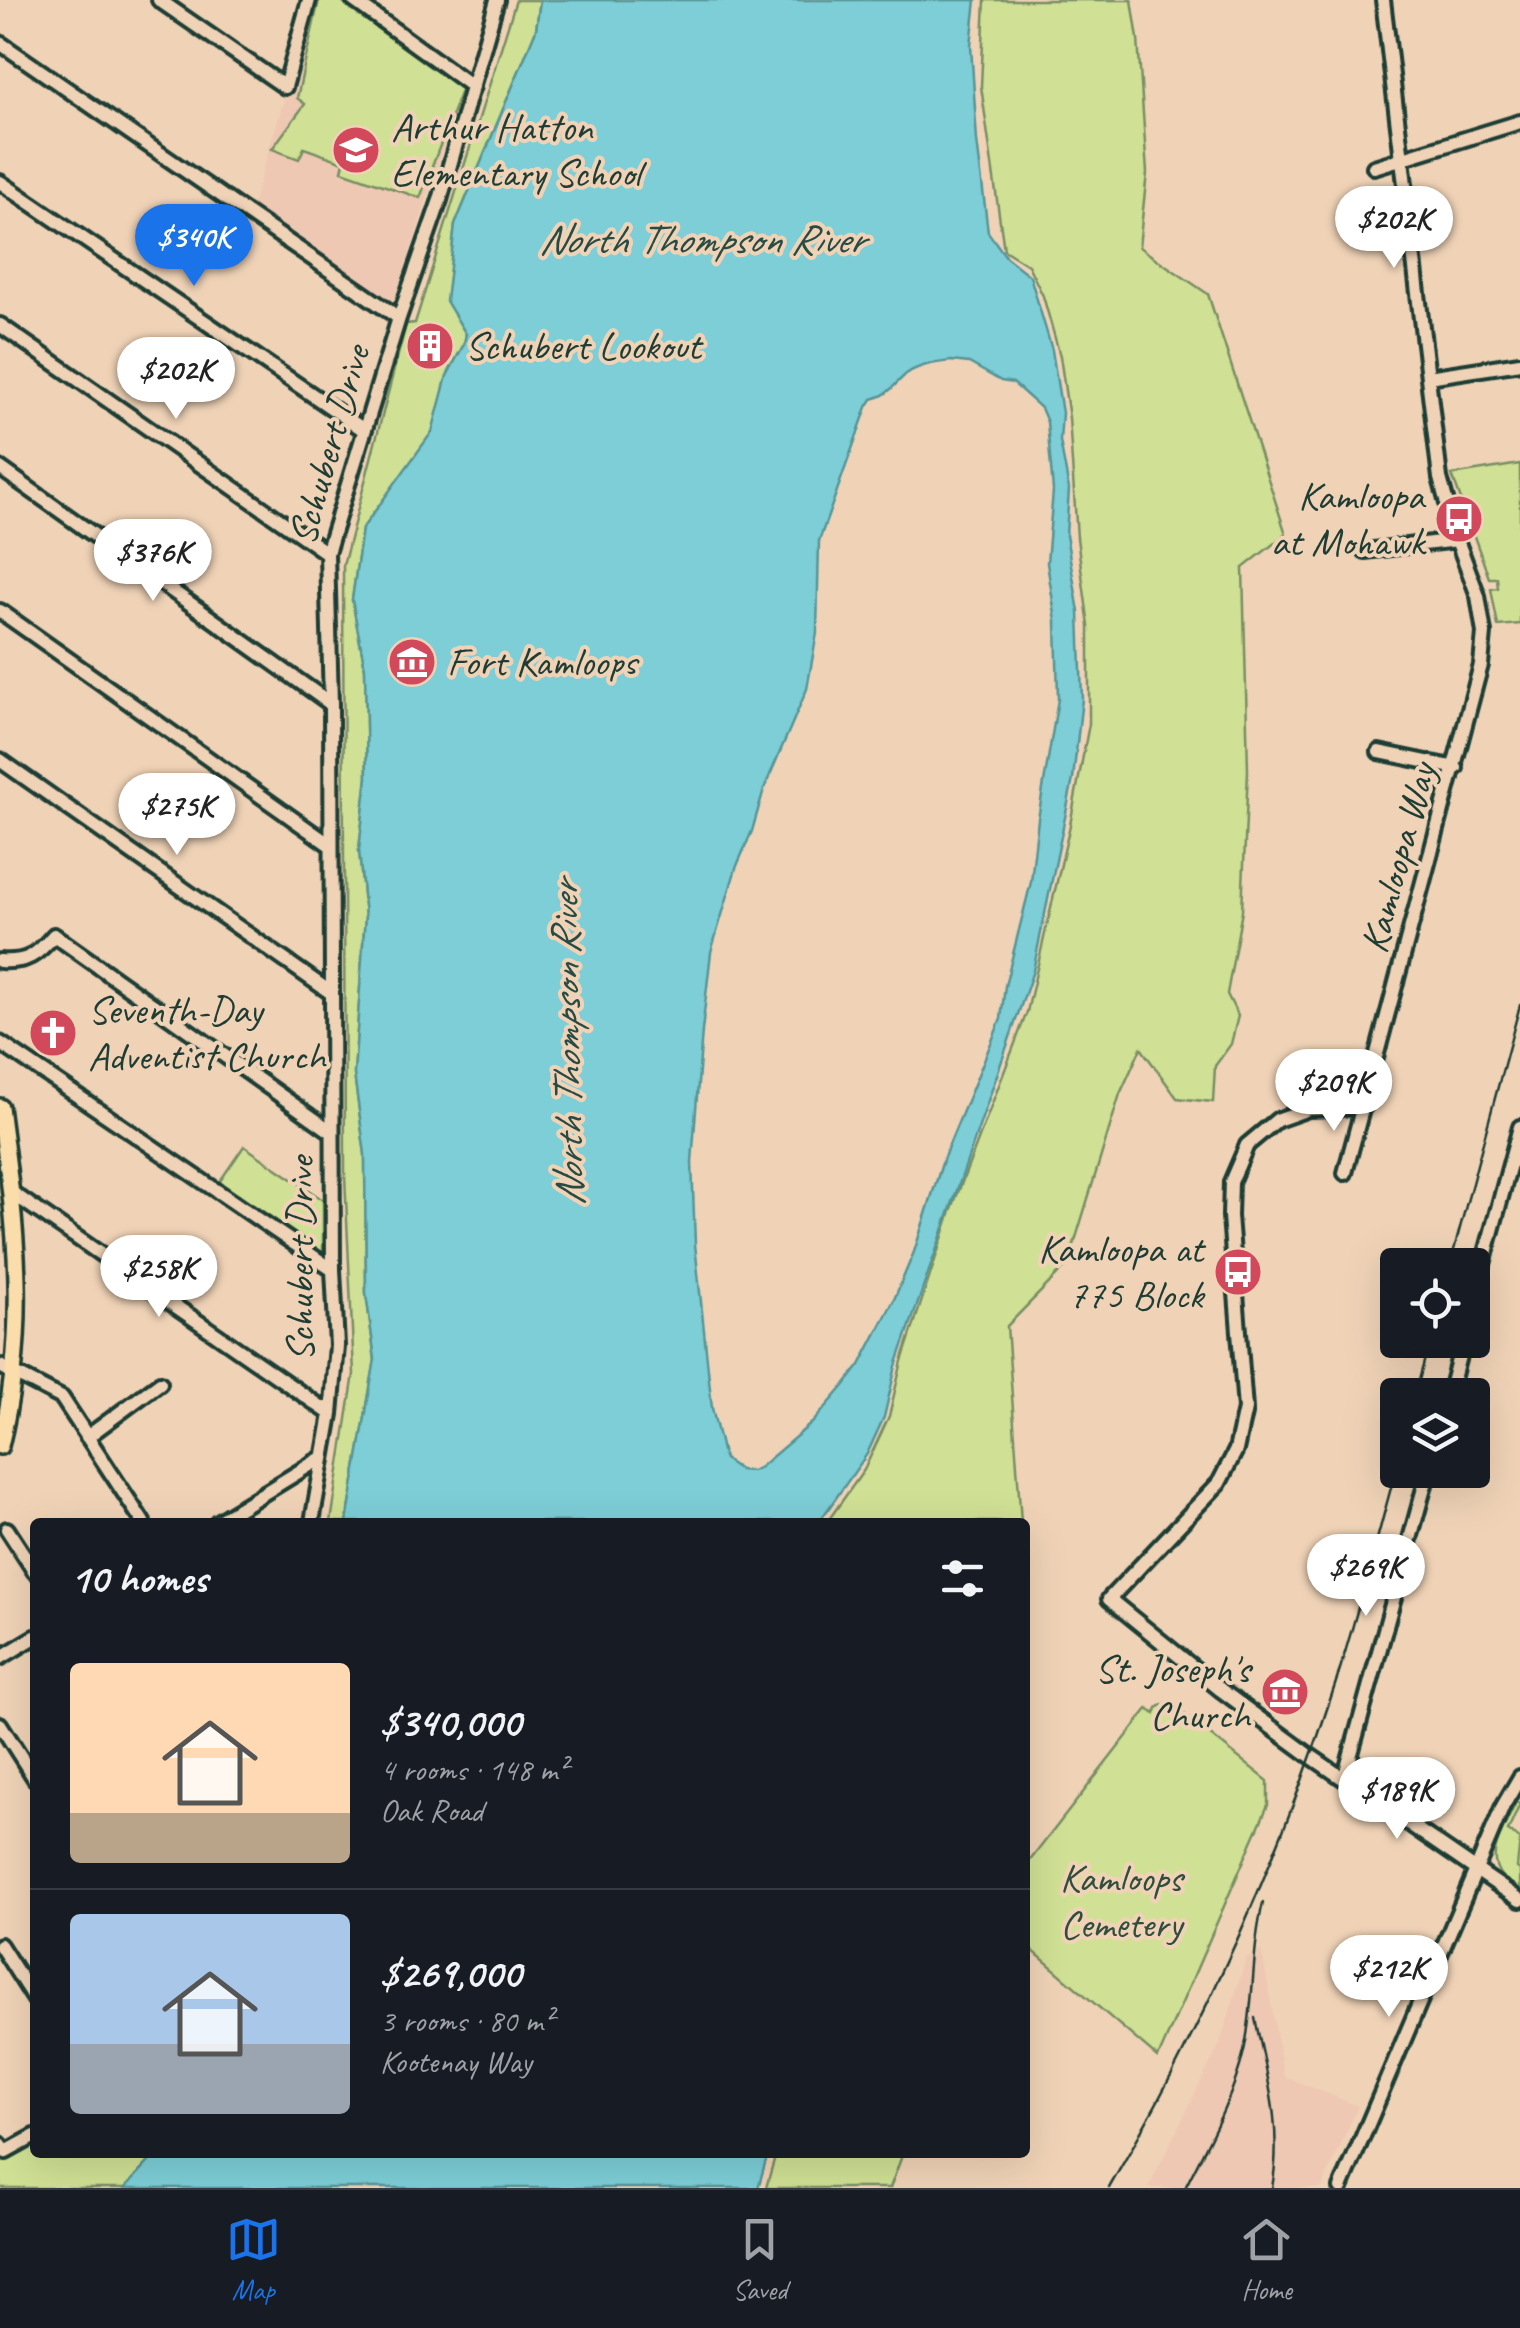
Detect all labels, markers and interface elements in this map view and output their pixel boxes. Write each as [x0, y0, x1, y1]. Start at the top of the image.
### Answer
place label: Arthur Hatton Elementary School [391, 102, 647, 198]
school or university icon: Arthur Hatton Elementary School [330, 124, 382, 176]
pin: $202K [1324, 186, 1464, 271]
text: $202K [1357, 198, 1431, 239]
pin: $340K [124, 204, 264, 289]
water label: North Thompson River [539, 213, 871, 266]
text: $340K [157, 216, 231, 257]
building icon: Schubert Lookout [404, 320, 456, 372]
place label: Schubert Lookout [465, 321, 704, 371]
pin: $202K [106, 337, 246, 422]
street label: Schubert Drive [277, 337, 382, 550]
text: $202K [139, 349, 213, 390]
place label: Kamloopa at Mohawk [1271, 471, 1427, 567]
bus stop icon: Kamloopa at Mohawk [1433, 493, 1485, 545]
pin: $376K [83, 519, 223, 604]
text: $376K [116, 531, 190, 572]
museum icon: Fort Kamloops [386, 636, 438, 688]
place label: Fort Kamloops [447, 637, 640, 687]
street label: Kamloopa Way [1349, 755, 1448, 958]
pin: $275K [107, 773, 247, 858]
text: $275K [140, 785, 214, 826]
water label: North Thompson River [538, 873, 596, 1207]
place label: Seventh-Day Adventist Church [88, 985, 328, 1081]
church icon: Seventh-Day Adventist Church [27, 1007, 79, 1059]
pin: $209K [1264, 1049, 1404, 1134]
text: $209K [1297, 1061, 1371, 1102]
street label: Schubert Drive [275, 1154, 325, 1361]
place label: Kamloopa at 775 Block [1038, 1224, 1207, 1320]
pin: $258K [89, 1235, 229, 1320]
bus stop icon: Kamloopa at 775 Block [1212, 1246, 1264, 1298]
text: $258K [122, 1247, 196, 1288]
map controls [1380, 1248, 1490, 1488]
button: locate [1380, 1248, 1490, 1358]
button: layers [1380, 1378, 1490, 1488]
pin: $269K [1296, 1534, 1436, 1619]
text: $269K [1329, 1546, 1403, 1587]
icon: filters [935, 1551, 990, 1606]
text: 10 homes [70, 1552, 207, 1605]
place label: St. Joseph's Church [1095, 1644, 1253, 1740]
museum icon: St. Joseph's Church [1259, 1666, 1311, 1718]
text: $340,000 [380, 1696, 521, 1749]
icon: home [150, 1703, 270, 1823]
text: 4 rooms · 148 m² [380, 1749, 567, 1790]
pin: $189K [1327, 1757, 1467, 1842]
text: $189K [1360, 1769, 1434, 1810]
text: Oak Road [380, 1790, 483, 1831]
park label: Kamloops Cemetery [1060, 1853, 1185, 1949]
pin: $212K [1319, 1935, 1459, 2020]
text: $269,000 [380, 1947, 521, 2000]
text: $212K [1352, 1947, 1426, 1988]
icon: home [150, 1954, 270, 2074]
text: 3 rooms · 80 m² [380, 2000, 553, 2041]
text: Kootenay Way [380, 2041, 532, 2082]
tab: Map [226, 2212, 281, 2307]
tab: Saved [732, 2212, 787, 2307]
tab: Home [1239, 2212, 1294, 2307]

